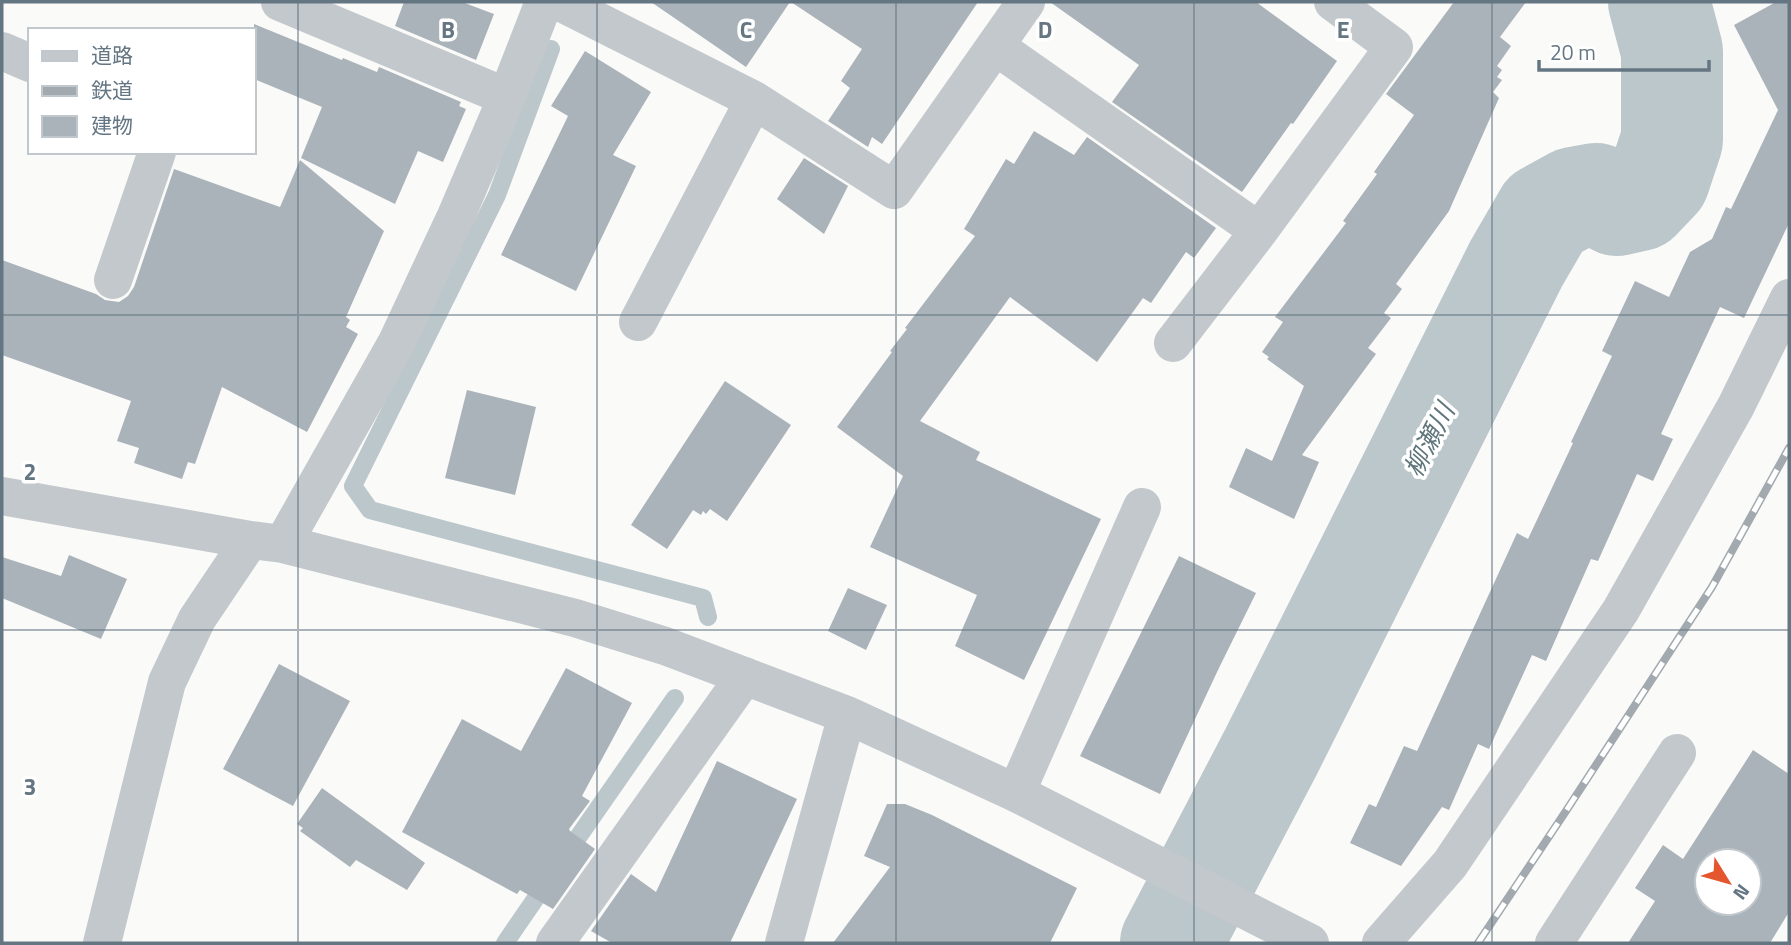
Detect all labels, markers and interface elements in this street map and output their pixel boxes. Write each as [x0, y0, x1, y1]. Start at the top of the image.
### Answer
text: B [441, 12, 455, 47]
text: C [740, 12, 752, 47]
text: D [1038, 12, 1052, 47]
text: E [1337, 12, 1349, 47]
legend [28, 28, 256, 154]
scale bar [1539, 28, 1709, 72]
text: 20 m [1550, 36, 1596, 68]
text: 道路 [91, 39, 133, 71]
text: 鉄道 [91, 74, 133, 106]
text: 建物 [91, 109, 133, 141]
water label: 柳瀬川 [1394, 394, 1465, 484]
text: 2 [24, 454, 36, 489]
text: 3 [24, 769, 36, 804]
north arrow [1693, 847, 1763, 917]
text: N [1726, 879, 1758, 907]

